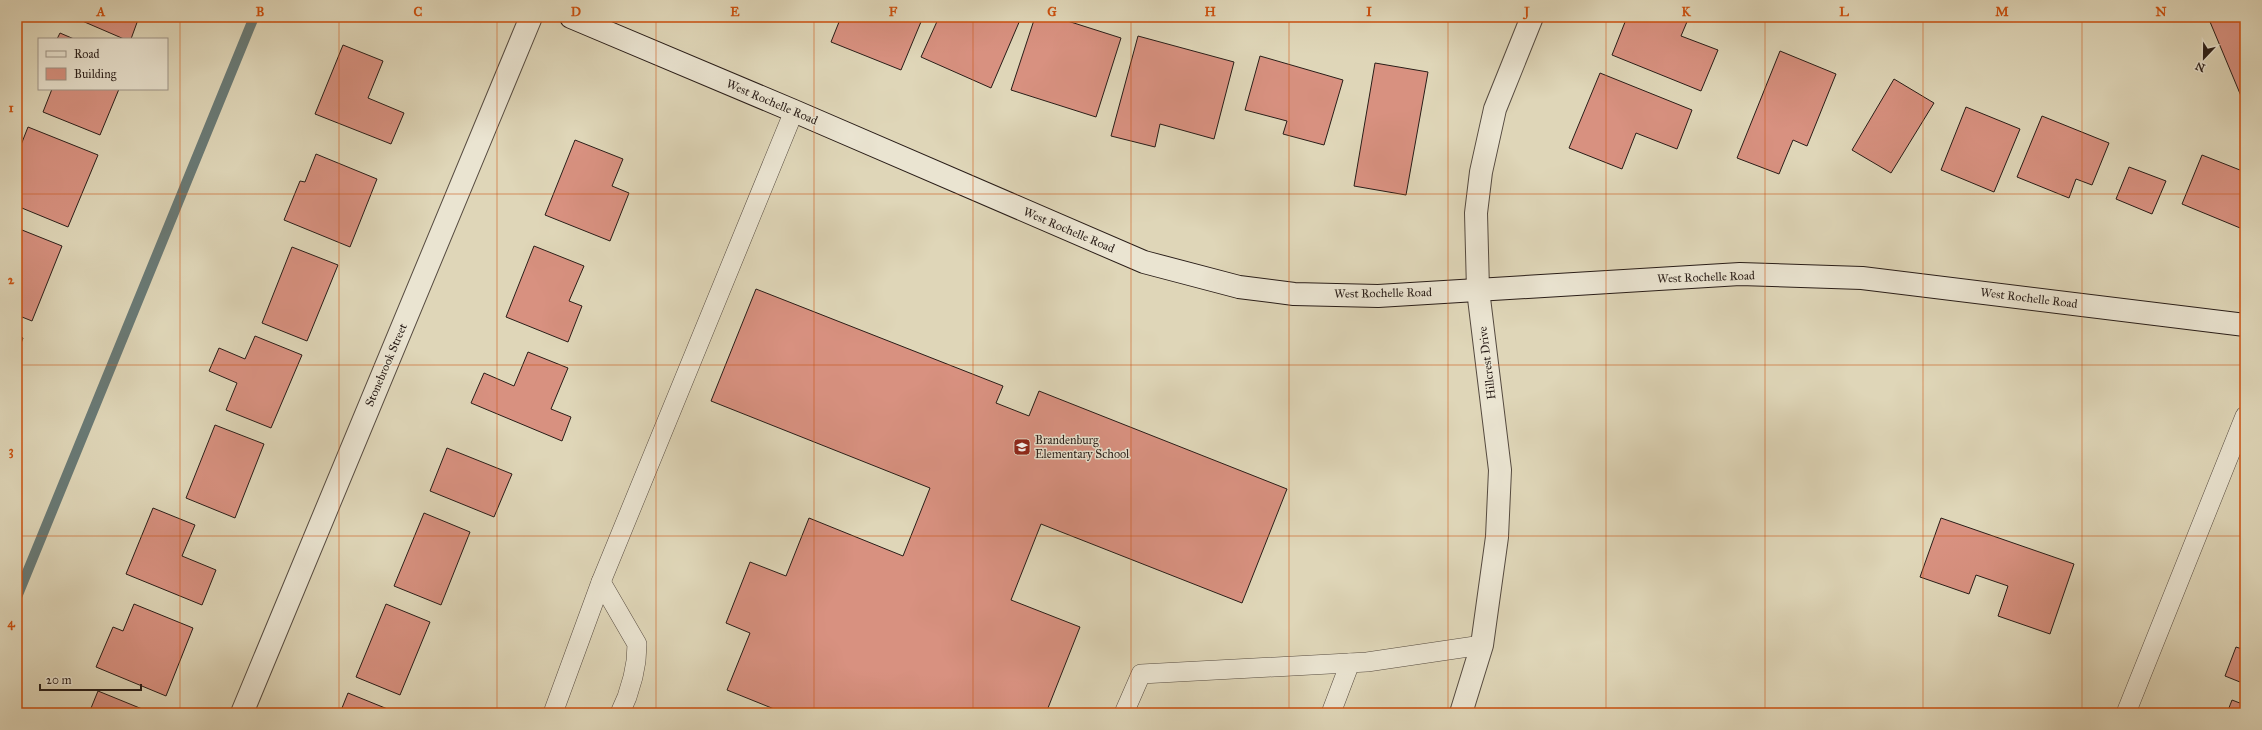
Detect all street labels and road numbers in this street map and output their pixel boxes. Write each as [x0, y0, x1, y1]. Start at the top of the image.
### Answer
street label: West Rochelle Road [724, 76, 820, 128]
street label: West Rochelle Road [1021, 204, 1117, 256]
street label: West Rochelle Road [1657, 268, 1755, 286]
street label: West Rochelle Road [1334, 285, 1432, 301]
street label: West Rochelle Road [1980, 285, 2078, 311]
street label: Stonebrook Street [362, 321, 410, 409]
street label: Hillcrest Drive [1476, 326, 1498, 400]

